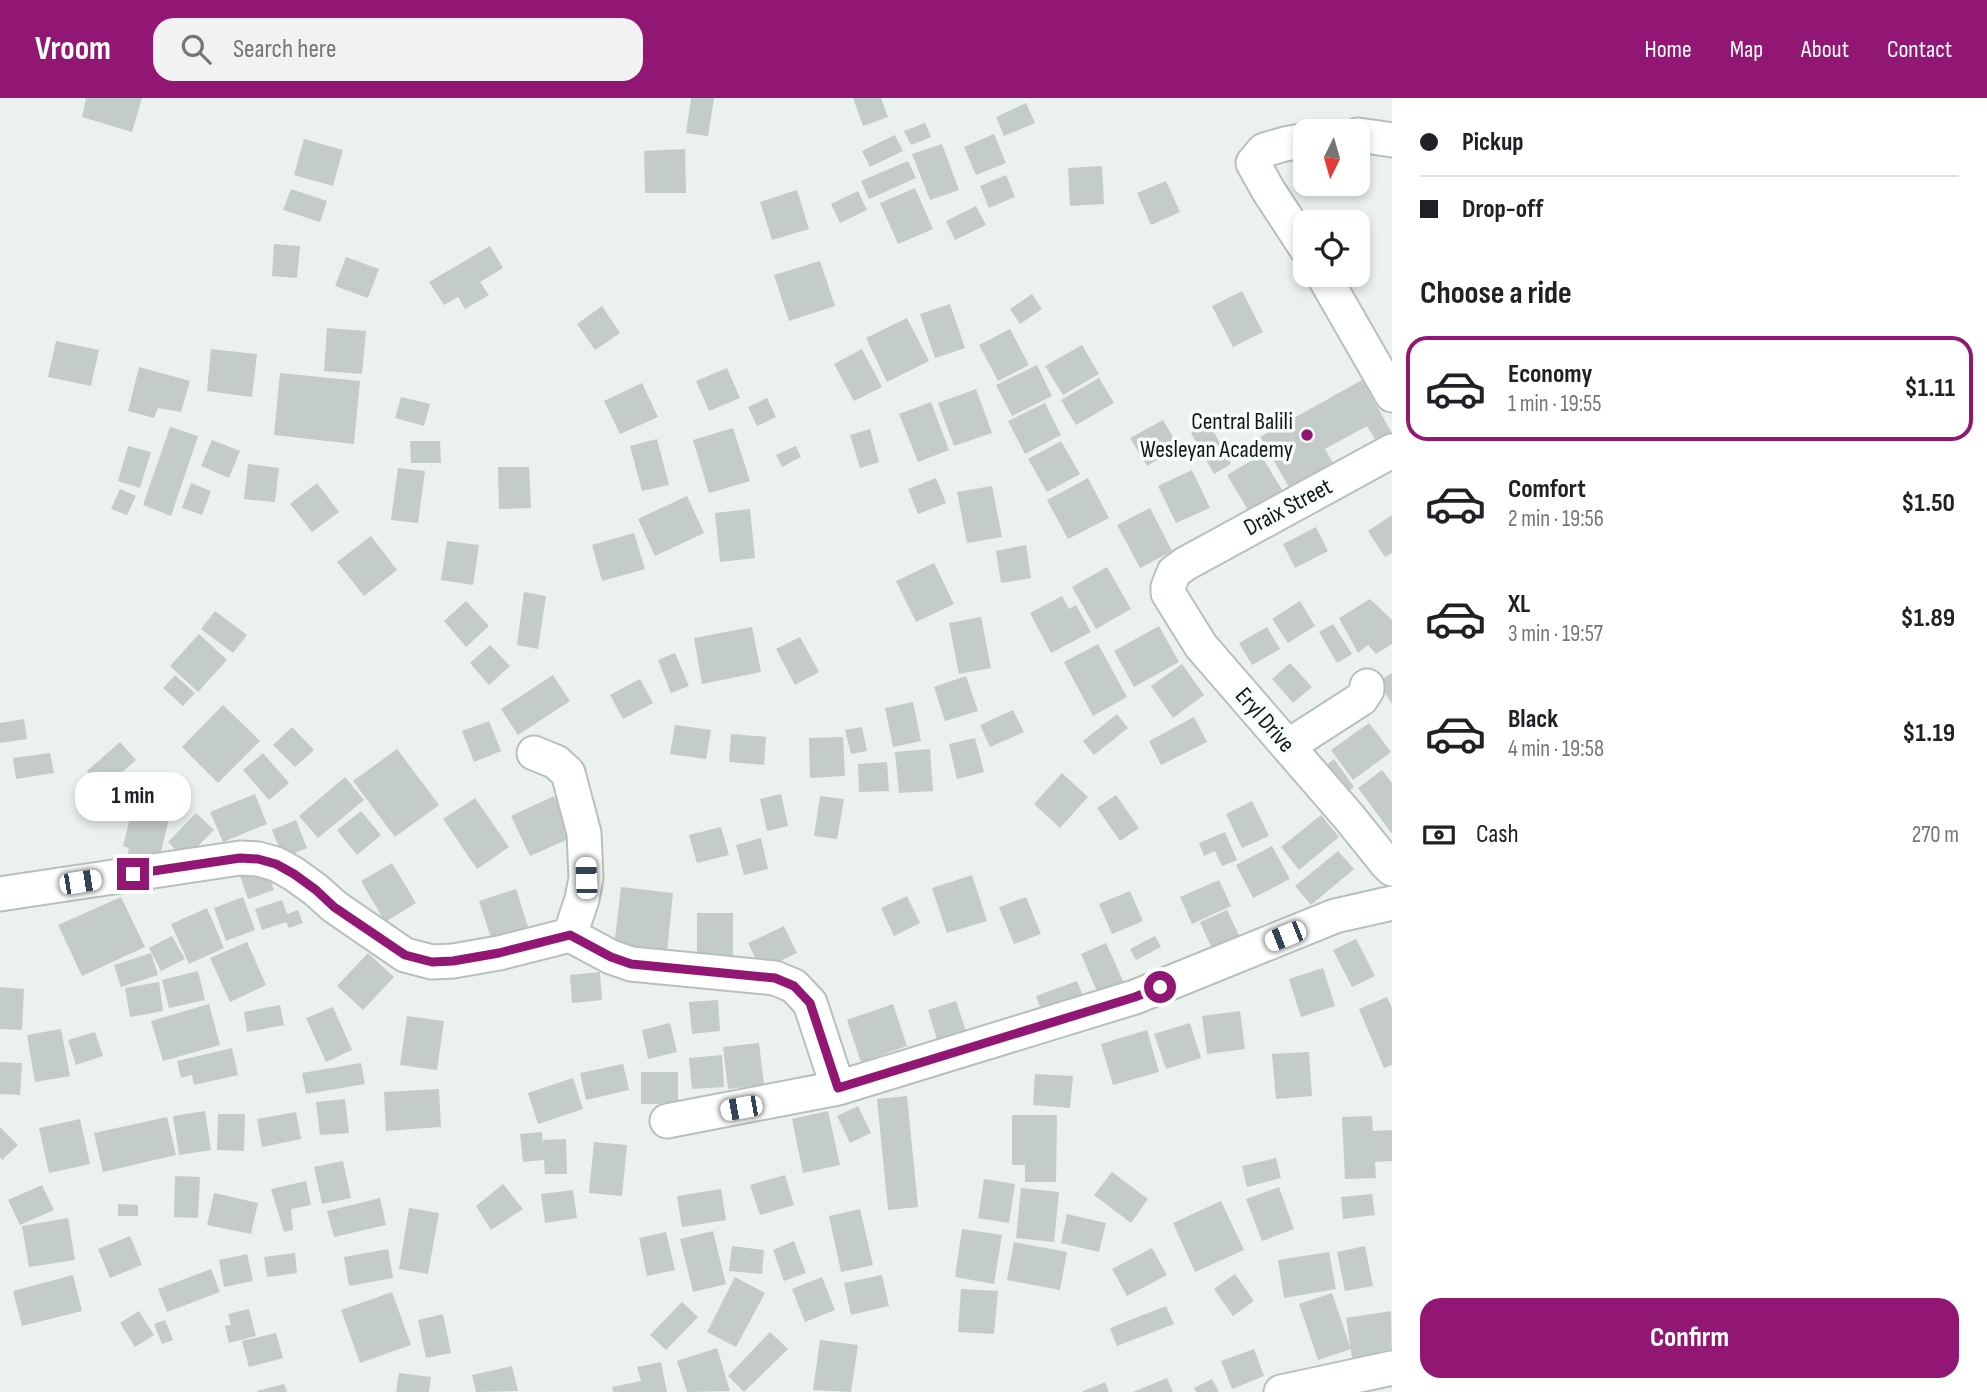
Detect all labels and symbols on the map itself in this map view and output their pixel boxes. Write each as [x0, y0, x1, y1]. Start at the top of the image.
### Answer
north arrow [1293, 119, 1370, 196]
place label: Central Balili Wesleyan Academy [1140, 407, 1293, 464]
marker: Central Balili Wesleyan Academy [1299, 427, 1315, 443]
street label: Draix Street [1239, 472, 1337, 542]
street label: Eryl Drive [1229, 682, 1301, 758]
callout: 1 min [75, 772, 191, 822]
car [575, 857, 598, 899]
route end [117, 858, 149, 890]
car [58, 868, 103, 896]
car [1262, 918, 1309, 954]
route start [1144, 971, 1176, 1003]
car [719, 1094, 764, 1122]

